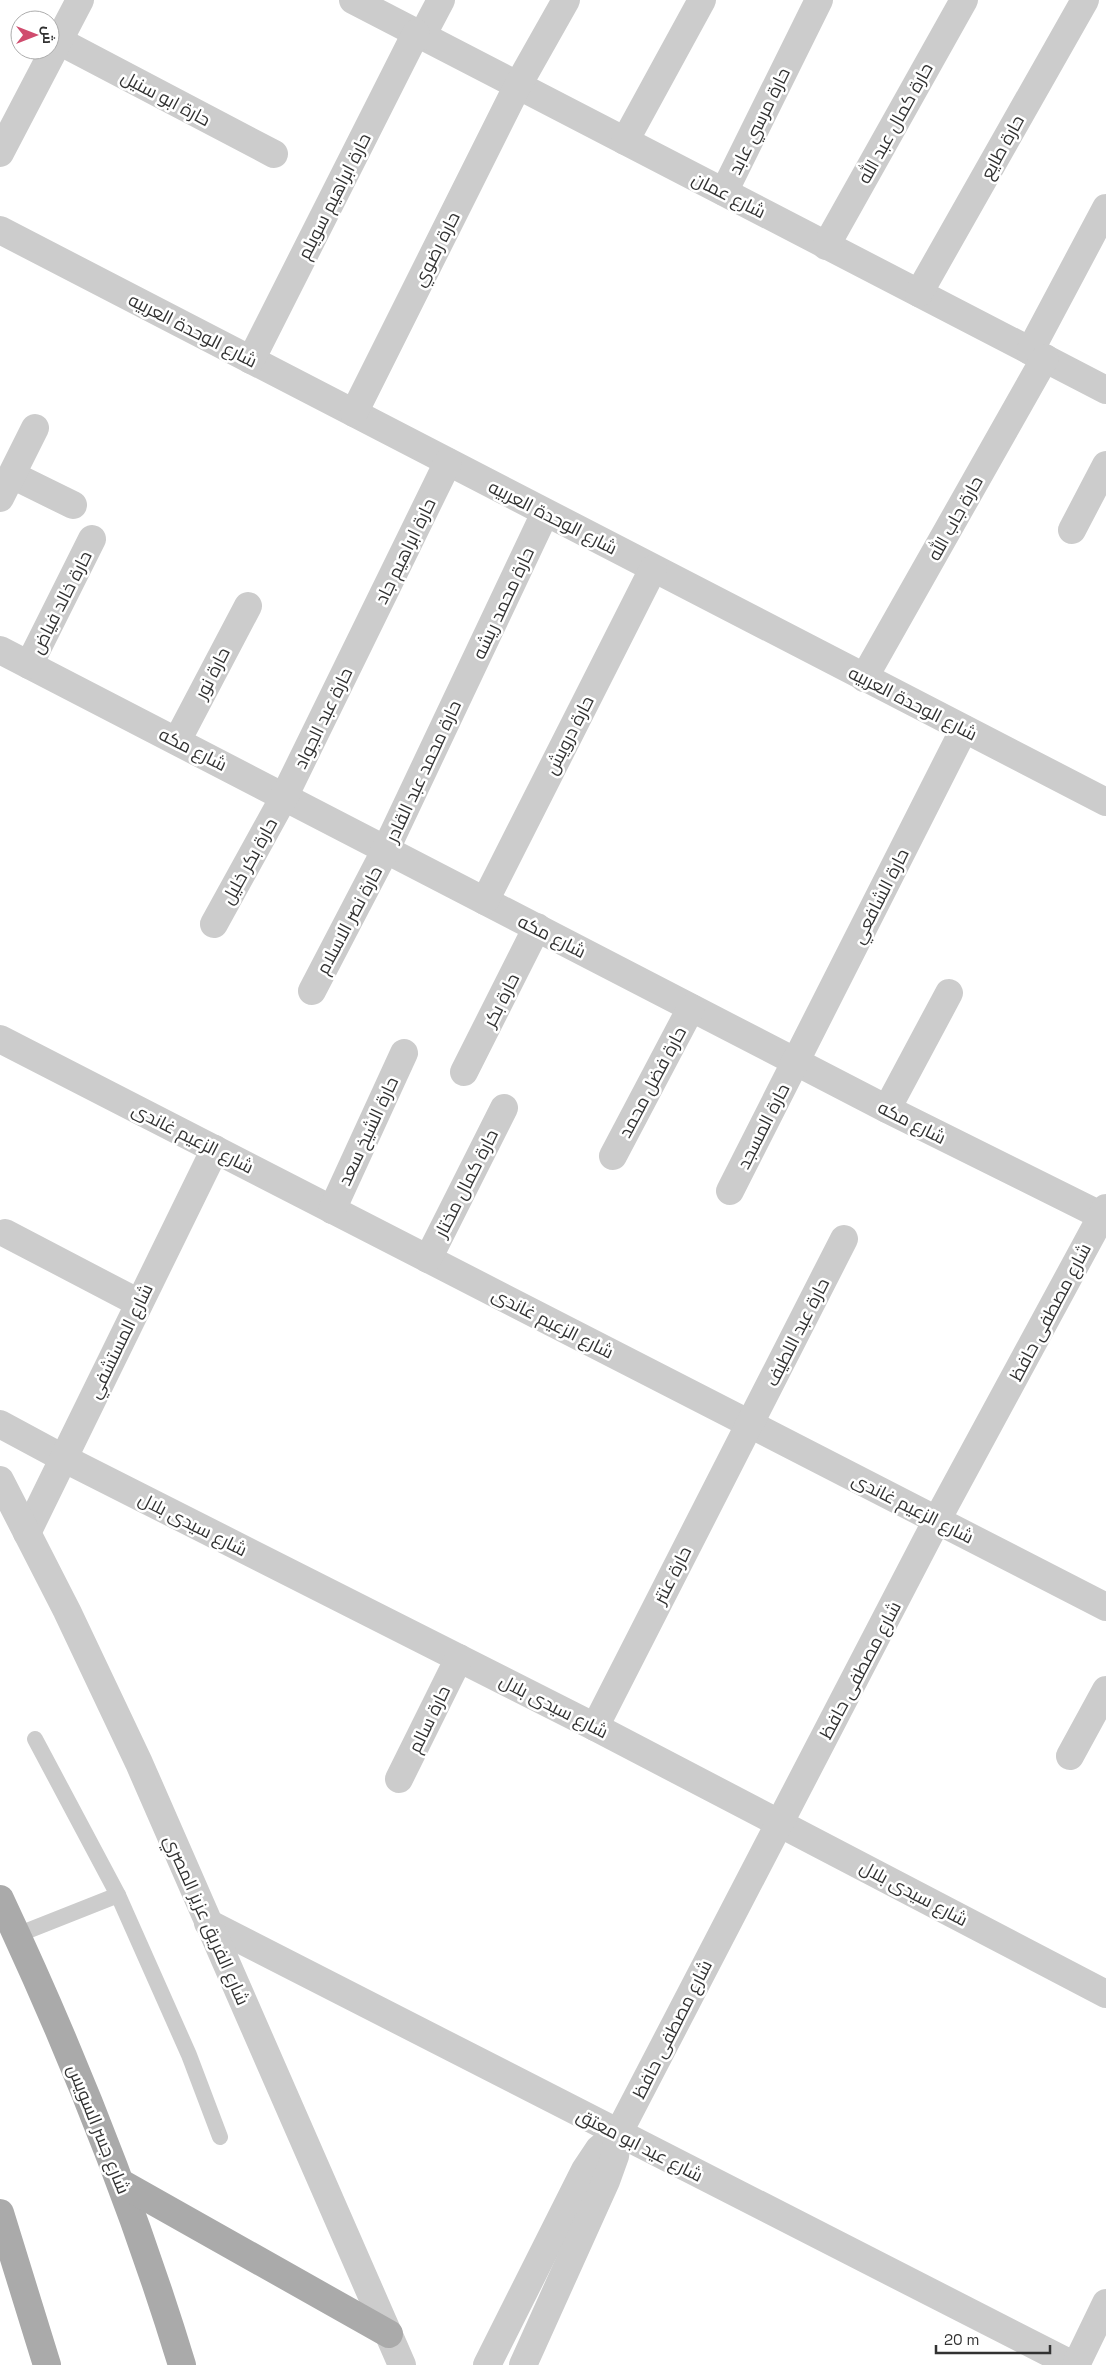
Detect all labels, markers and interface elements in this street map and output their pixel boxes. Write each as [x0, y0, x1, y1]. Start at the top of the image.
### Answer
north arrow [10, 10, 60, 60]
text: ش [39, 26, 57, 44]
street label: حارة كمال عبد الله [852, 59, 938, 187]
street label: حارة مرسي عابد [723, 64, 797, 179]
street label: حارة ابو سنيل [117, 65, 215, 131]
street label: حارة طايع [975, 111, 1030, 184]
street label: حارة ابراهيم سويلم [292, 129, 377, 263]
street label: شارع عمان [688, 167, 770, 224]
street label: حارة رضوي [407, 208, 467, 292]
street label: شارع الوحدة العربيه [124, 288, 261, 373]
street label: حارة جاب الله [922, 472, 988, 564]
street label: شارع الوحدة العربيه [484, 475, 621, 560]
street label: حارة ابراهيم جاد [369, 494, 441, 608]
street label: حارة محمد ريشه [467, 543, 539, 663]
street label: حارة خالد فياض [25, 547, 97, 657]
street label: حارة نور [189, 643, 235, 704]
street label: شارع الوحدة العربيه [844, 661, 981, 746]
street label: حارة عبد الجواد [289, 664, 357, 772]
street label: حارة درويش [539, 692, 599, 778]
street label: حارة محمد عبد القادر [380, 696, 466, 847]
street label: شارع مكه [155, 722, 231, 777]
street label: حارة بكر خليل [216, 814, 282, 908]
street label: حارة الشافعي [846, 844, 917, 949]
street label: حارة نصر الاسلام [311, 862, 388, 979]
street label: شارع مكه [514, 909, 590, 964]
street label: حارة بكر [477, 969, 524, 1032]
street label: حارة فضل محمد [613, 1022, 691, 1142]
street label: حارة الشيخ سعد [333, 1073, 404, 1190]
street label: حارة المسجد [732, 1079, 794, 1173]
street label: شارع مكه [874, 1095, 950, 1150]
street label: شارع الزعيم غاندى [128, 1097, 258, 1179]
street label: حارة كمال مختار [428, 1125, 503, 1242]
street label: شارع مصطفى حافظ [1004, 1239, 1097, 1385]
street label: حارة عبد اللطيف [760, 1274, 834, 1390]
street label: شارع المستشفي [82, 1280, 160, 1404]
street label: شارع الزعيم غاندى [488, 1282, 618, 1364]
street label: شارع الزعيم غاندى [848, 1467, 978, 1549]
street label: شارع سيدى بلال [134, 1487, 251, 1562]
street label: حارة عنتر [647, 1542, 696, 1609]
street label: شارع مصطفى حافظ [814, 1597, 907, 1743]
street label: شارع سيدى بلال [495, 1669, 612, 1744]
street label: حارة سالم [403, 1682, 456, 1757]
street label: شارع الفريق عزيز المصري [156, 1831, 255, 2010]
street label: شارع سيدى بلال [856, 1855, 972, 1932]
street label: شارع مصطفى حافظ [627, 1956, 718, 2103]
street label: شارع جسر السويس [62, 2061, 135, 2197]
street label: شارع عيد ابو معتق [572, 2103, 707, 2188]
scale bar [936, 2322, 1050, 2354]
text: 20 m [944, 2330, 979, 2349]

